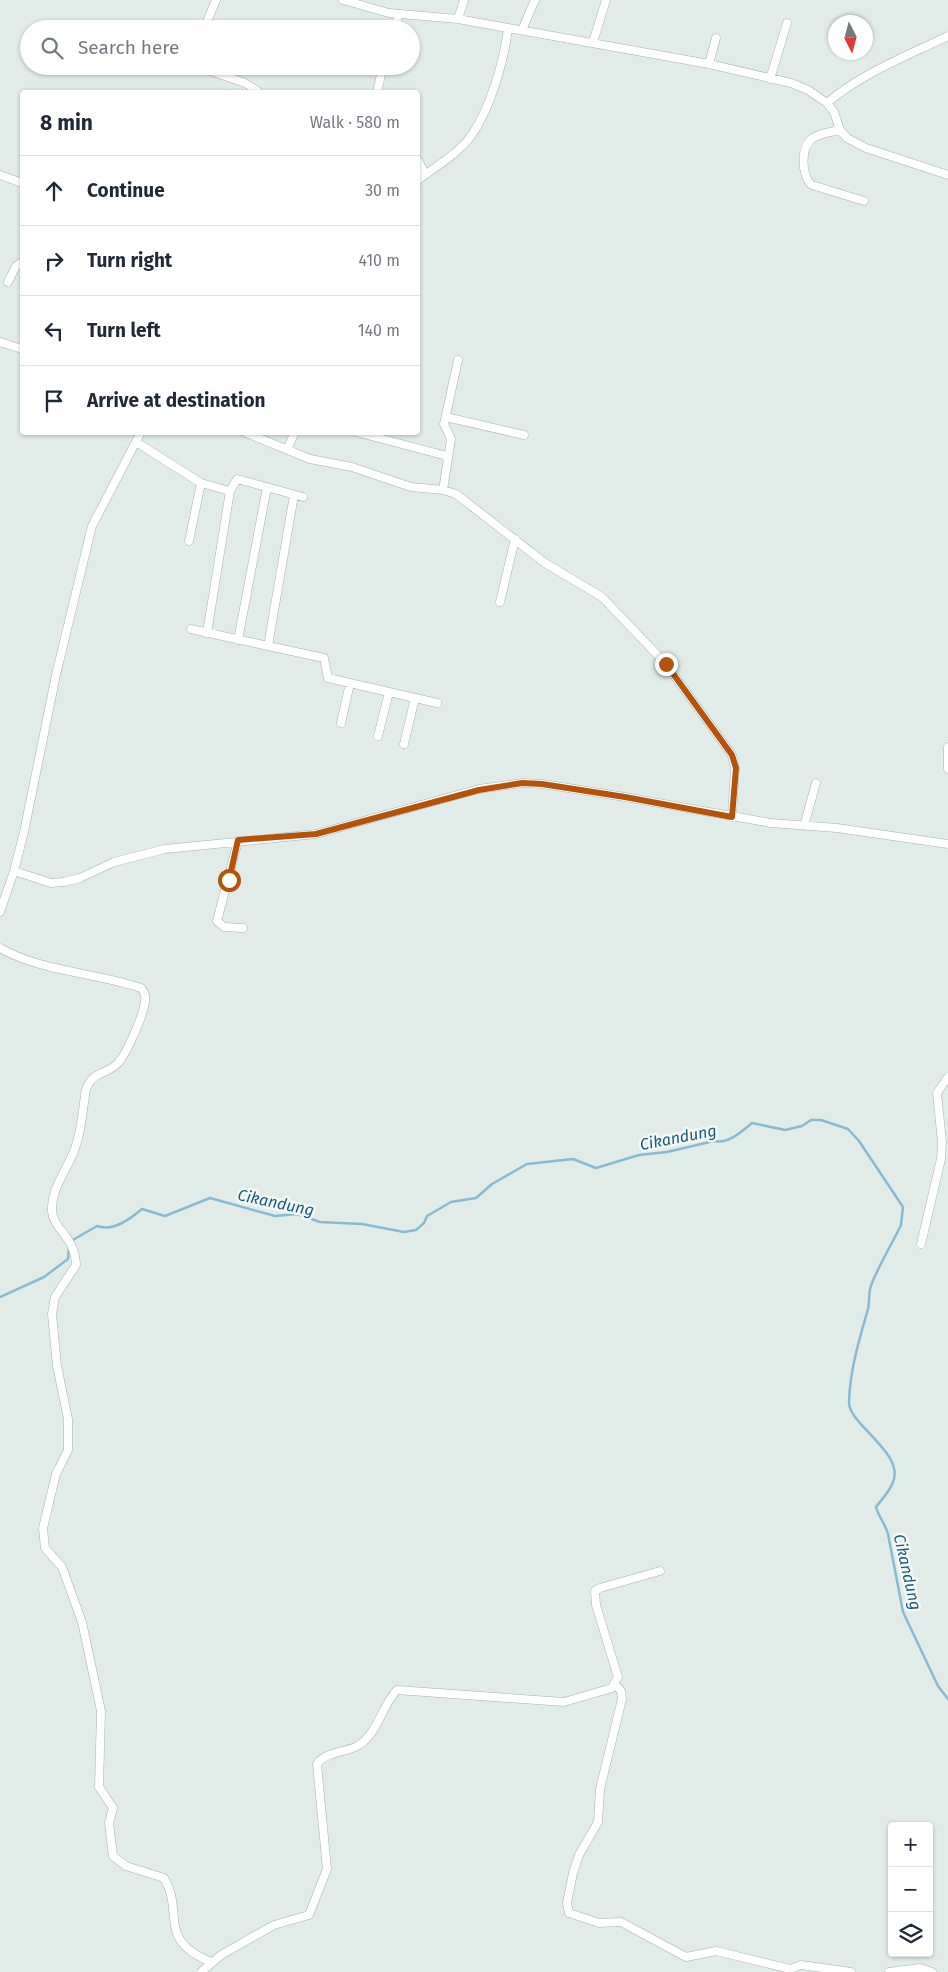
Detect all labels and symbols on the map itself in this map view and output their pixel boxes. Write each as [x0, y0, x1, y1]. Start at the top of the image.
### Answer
north arrow [828, 15, 873, 60]
route end [655, 653, 678, 676]
route start [218, 869, 241, 892]
water label: Cikandung [638, 1121, 718, 1154]
water label: Cikandung [236, 1185, 316, 1220]
water label: Cikandung [890, 1532, 926, 1612]

